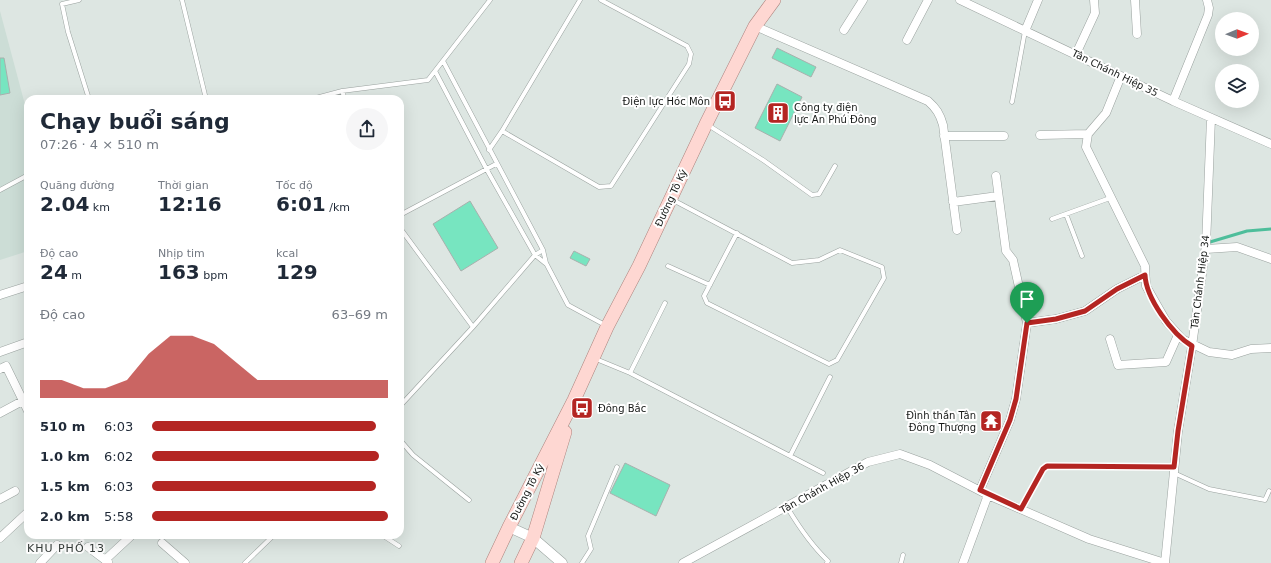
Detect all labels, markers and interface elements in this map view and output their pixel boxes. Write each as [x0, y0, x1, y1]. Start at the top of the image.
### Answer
north arrow [1215, 12, 1259, 56]
map controls [1215, 12, 1259, 108]
street label: Tân Chánh Hiệp 35 [1069, 47, 1160, 100]
button: layers [1215, 64, 1259, 108]
bus stop icon: Điện lực Hóc Môn [712, 88, 738, 114]
place label: Điện lực Hóc Môn [623, 96, 710, 108]
building icon: Công ty điện lực An Phú Đông [765, 100, 791, 126]
place label: Công ty điện lực An Phú Đông [794, 102, 877, 126]
button: share [346, 108, 388, 150]
text: Chạy buổi sáng [40, 109, 230, 134]
text: 07:26 · 4 × 510 m [40, 137, 159, 152]
street label: Đường Tô Ký [653, 168, 689, 228]
text: Quãng đường [40, 179, 114, 192]
text: Thời gian [158, 179, 209, 192]
text: Tốc độ [276, 179, 313, 192]
text: 2.04 [40, 192, 89, 216]
text: 12:16 [158, 192, 222, 216]
text: 6:01 [276, 192, 326, 216]
text: km [89, 201, 110, 214]
text: /km [326, 201, 350, 214]
street label: Tân Chánh Hiệp 34 [1189, 234, 1212, 331]
text: Độ cao [40, 247, 78, 260]
text: Nhịp tim [158, 247, 205, 260]
text: kcal [276, 247, 298, 260]
text: 24 [40, 260, 68, 284]
text: 163 [158, 260, 200, 284]
text: 129 [276, 260, 318, 284]
text: m [68, 269, 82, 282]
text: bpm [200, 269, 228, 282]
pin [1010, 282, 1044, 323]
icon: arrive [1016, 288, 1038, 310]
text: Độ cao [40, 307, 85, 322]
text: 63–69 m [332, 307, 388, 322]
bus stop icon: Đông Bắc [569, 395, 595, 421]
place label: Đông Bắc [598, 402, 646, 414]
temple icon: Đình thần Tân Đông Thượng [978, 408, 1004, 434]
place label: Đình thần Tân Đông Thượng [906, 410, 976, 434]
text: 510 m [40, 419, 85, 434]
text: 6:03 [104, 419, 133, 434]
text: 1.0 km [40, 449, 90, 464]
text: 6:02 [104, 449, 133, 464]
street label: Tân Chánh Hiệp 36 [777, 460, 867, 517]
street label: Đường Tô Ký [508, 462, 546, 522]
text: 1.5 km [40, 479, 90, 494]
text: 6:03 [104, 479, 133, 494]
text: 2.0 km [40, 509, 90, 524]
text: 5:58 [104, 509, 133, 524]
district label: KHU PHỐ 13 [27, 541, 105, 555]

